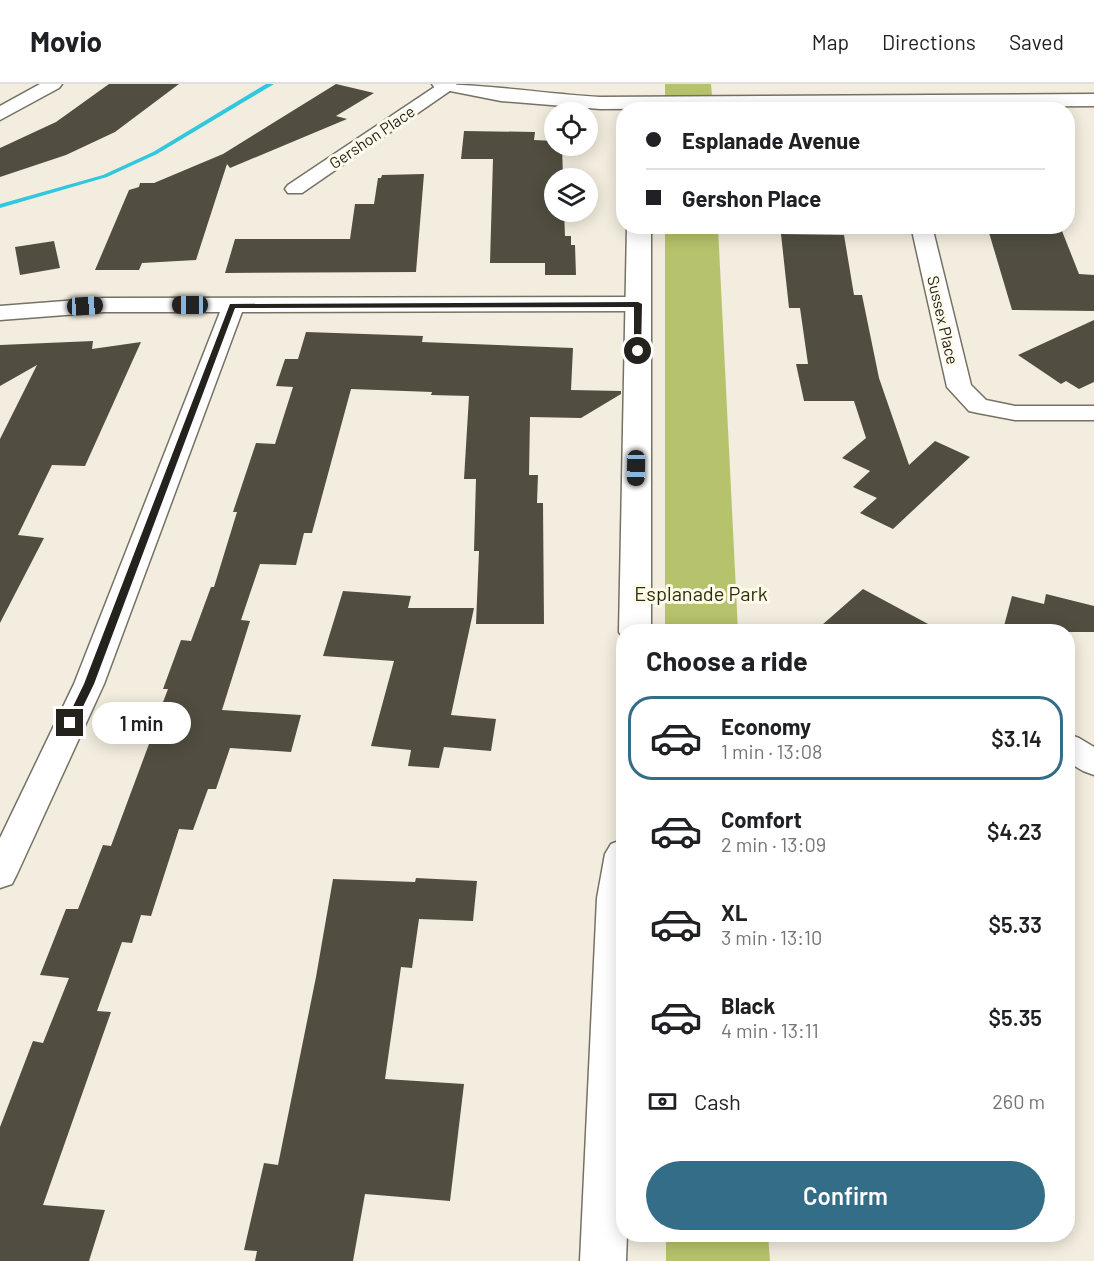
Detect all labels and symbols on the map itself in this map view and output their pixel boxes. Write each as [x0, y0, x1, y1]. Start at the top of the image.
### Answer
street label: Gershon Place [325, 101, 418, 172]
street label: Sussex Place [924, 274, 963, 366]
car [67, 296, 103, 316]
car [172, 296, 208, 314]
route start [624, 337, 651, 364]
car [627, 450, 645, 486]
park label: Esplanade Park [634, 581, 768, 605]
callout: 1 min [91, 702, 190, 744]
route end [56, 709, 83, 736]

